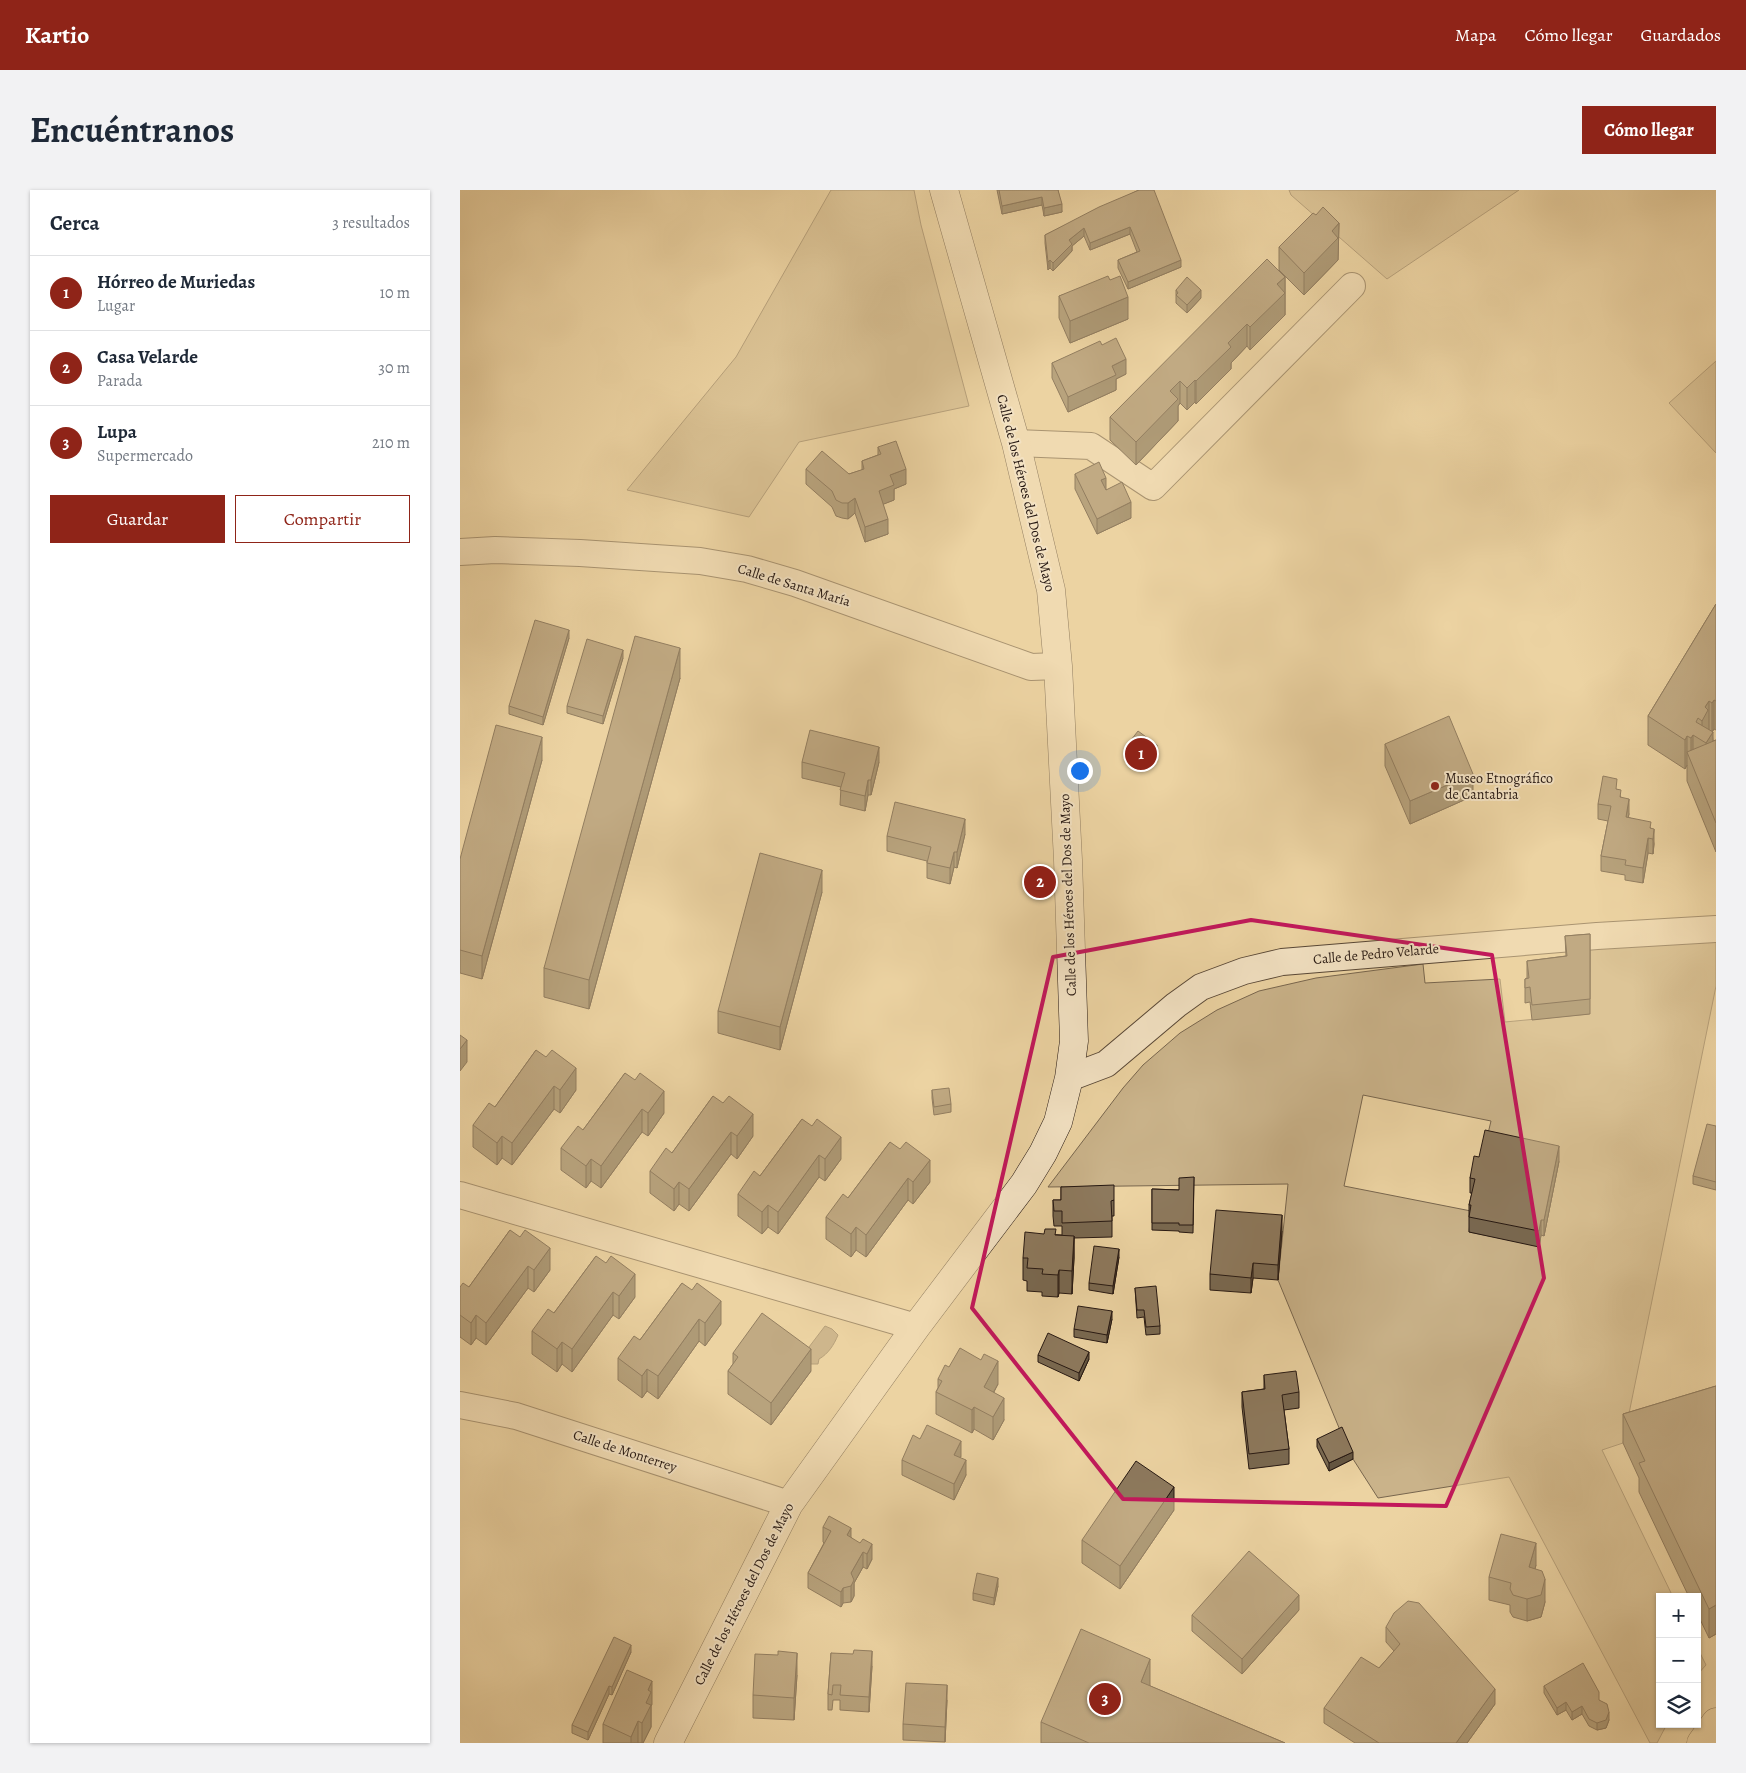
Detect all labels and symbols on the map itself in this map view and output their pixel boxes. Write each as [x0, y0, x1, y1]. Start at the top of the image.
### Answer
street label: Calle de los Héroes del Dos de Mayo [992, 392, 1060, 594]
street label: Calle de Santa María [735, 559, 853, 611]
pin: 1 [1125, 735, 1157, 773]
your location [1067, 758, 1093, 784]
place label: Museo Etnográfico de Cantabria [1445, 769, 1553, 804]
marker: Museo Etnográfico de Cantabria [1429, 780, 1441, 792]
street label: Calle de los Héroes del Dos de Mayo [1055, 793, 1081, 997]
pin: 2 [1024, 863, 1056, 901]
street label: Calle de Pedro Velarde [1312, 939, 1440, 969]
street label: Calle de Monterrey [571, 1425, 680, 1477]
street label: Calle de los Héroes del Dos de Mayo [690, 1499, 798, 1689]
pin: 3 [1089, 1680, 1121, 1718]

